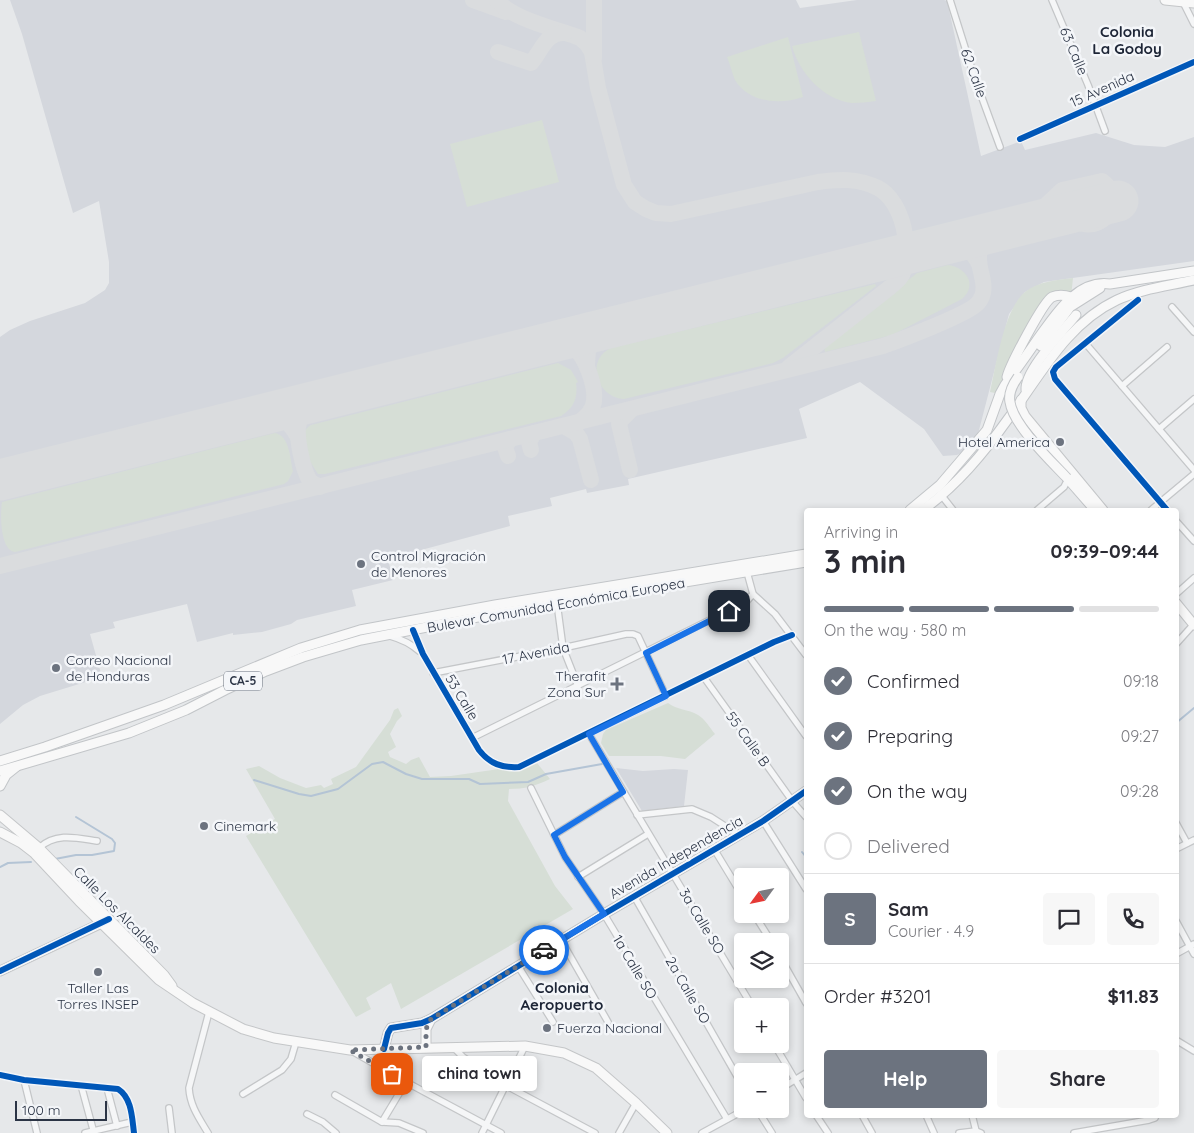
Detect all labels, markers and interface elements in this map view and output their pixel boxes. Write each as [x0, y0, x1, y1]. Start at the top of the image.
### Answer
district label: Colonia La Godoy [1092, 22, 1162, 58]
street label: 63 Calle [1056, 24, 1092, 78]
street label: 62 Calle [957, 46, 991, 100]
street label: 15 Avenida [1067, 67, 1137, 111]
place label: Hotel America [958, 433, 1050, 451]
marker: Hotel America [1054, 436, 1066, 448]
text: Arriving in [824, 522, 898, 542]
text: 09:39–09:44 [1051, 539, 1159, 563]
text: 3 min [824, 541, 906, 581]
place label: Control Migración de Menores [371, 547, 486, 581]
marker: Control Migración de Menores [355, 558, 367, 570]
street label: Bulevar Comunidad Económica Europea [426, 573, 686, 637]
pin [708, 590, 750, 632]
icon: home [715, 597, 743, 625]
text: On the way · 580 m [824, 620, 966, 640]
street label: 17 Avenida [501, 638, 571, 668]
place label: Correo Nacional de Honduras [66, 651, 171, 685]
marker: Correo Nacional de Honduras [50, 662, 62, 674]
place label: Therafit Zona Sur [547, 667, 607, 701]
icon: check [824, 667, 852, 695]
text: Confirmed [867, 669, 960, 693]
road number: CA-5 [224, 671, 262, 690]
street label: 53 Calle [441, 671, 483, 723]
text: 09:18 [1123, 671, 1159, 691]
marker: Therafit Zona Sur [610, 677, 624, 691]
street label: 55 Calle B [722, 708, 774, 770]
icon: check [824, 722, 852, 750]
text: Preparing [867, 724, 953, 748]
text: 09:27 [1121, 726, 1159, 746]
icon: check [824, 777, 852, 805]
text: On the way [867, 779, 968, 803]
text: 09:28 [1120, 781, 1159, 801]
street label: Avenida Independencia [606, 811, 746, 903]
place label: Cinemark [214, 817, 276, 835]
marker: Cinemark [198, 820, 210, 832]
text: Delivered [867, 834, 950, 858]
street label: Calle Los Alcaldes [70, 863, 164, 957]
north arrow [734, 868, 789, 922]
map controls [734, 868, 789, 1118]
street label: 3a Calle SO [675, 885, 729, 958]
button: chat [1043, 893, 1095, 945]
button: phone [1107, 893, 1159, 945]
text: Sam [888, 897, 929, 921]
text: S [844, 907, 856, 931]
text: Courier · 4.9 [888, 921, 974, 941]
courier [519, 925, 569, 975]
street label: 1a Calle SO [609, 932, 661, 1003]
button: layers [734, 933, 789, 988]
icon: car [530, 936, 558, 964]
street label: 2a Calle SO [662, 953, 715, 1027]
marker: Taller Las Torres INSEP [92, 966, 104, 978]
district label: Colonia Aeropuerto [521, 978, 603, 1014]
place label: Taller Las Torres INSEP [57, 979, 139, 1013]
text: Order #3201 [824, 984, 931, 1008]
text: $11.83 [1108, 984, 1159, 1008]
button: + [734, 998, 789, 1053]
place label: Fuerza Nacional [557, 1019, 662, 1037]
marker: Fuerza Nacional [541, 1022, 553, 1034]
button: Help [824, 1050, 987, 1108]
button: Share [997, 1050, 1159, 1108]
pin [371, 1053, 413, 1095]
callout: china town [422, 1056, 537, 1092]
icon: bag [378, 1060, 406, 1088]
text: china town [438, 1063, 521, 1083]
button: − [734, 1063, 789, 1118]
scale bar [15, 1098, 108, 1121]
text: 100 m [22, 1101, 60, 1119]

